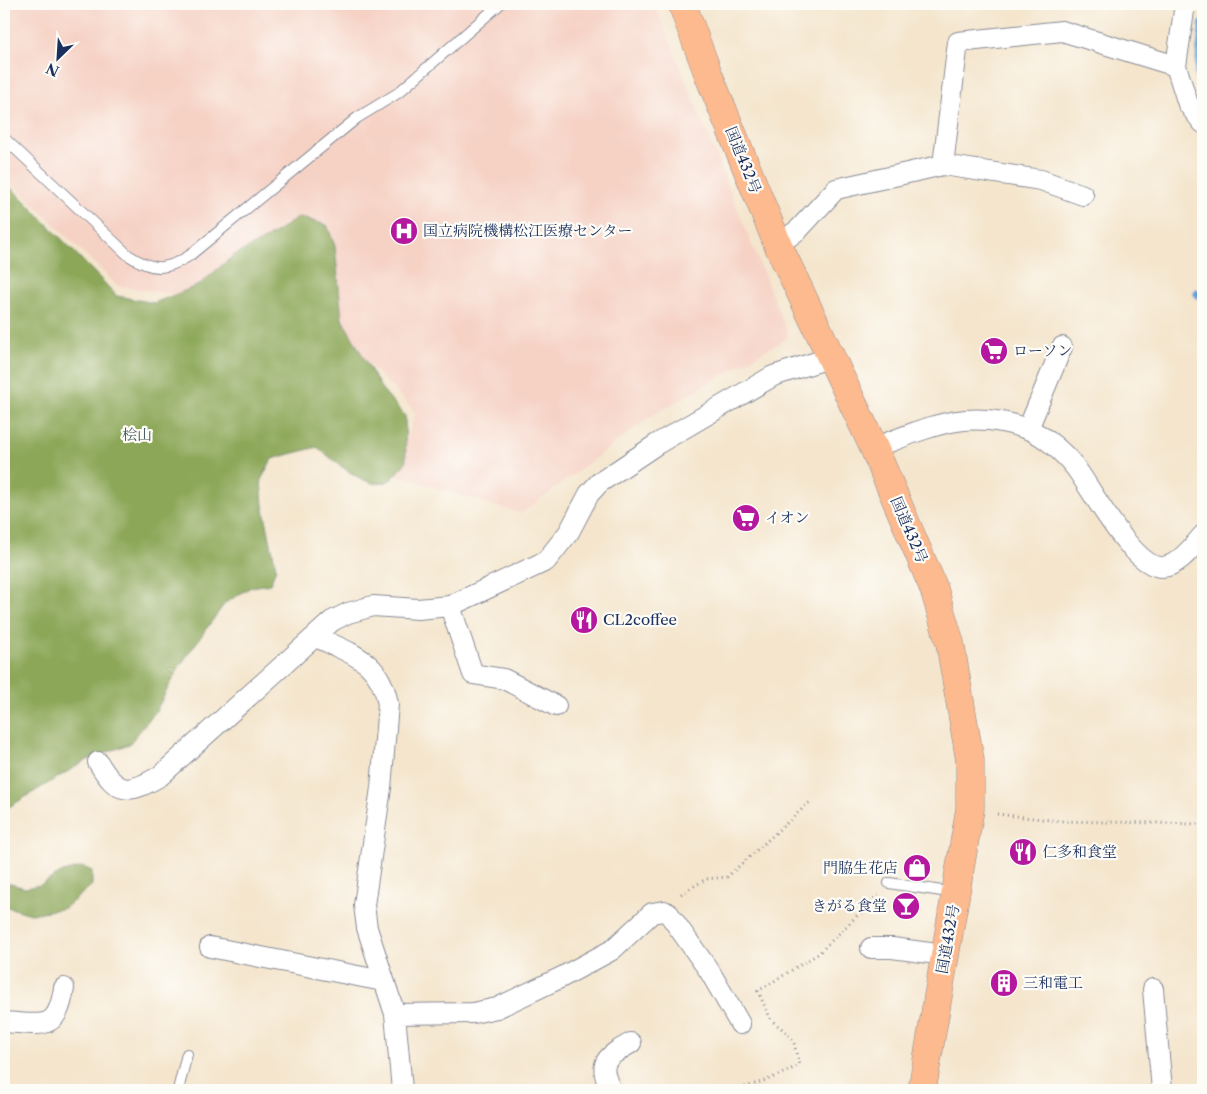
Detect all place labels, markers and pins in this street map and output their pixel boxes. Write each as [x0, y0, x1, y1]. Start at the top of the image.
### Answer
hospital icon: 国立病院機構松江医療センター [389, 216, 419, 246]
place label: 国立病院機構松江医療センター [423, 221, 632, 240]
supermarket icon: ローソン [979, 336, 1009, 366]
place label: ローソン [1013, 341, 1072, 360]
supermarket icon: イオン [731, 503, 761, 533]
place label: イオン [765, 508, 810, 527]
restaurant icon: CL2coffee [569, 605, 599, 635]
place label: CL2coffee [603, 610, 677, 629]
restaurant icon: 仁多和食堂 [1008, 837, 1038, 867]
place label: 仁多和食堂 [1042, 842, 1117, 861]
shop icon: 門脇生花店 [902, 853, 932, 883]
place label: 門脇生花店 [823, 858, 898, 877]
bar icon: きがる食堂 [891, 891, 921, 921]
place label: きがる食堂 [812, 896, 887, 915]
building icon: 三和電工 [989, 968, 1019, 998]
place label: 三和電工 [1023, 973, 1083, 992]

